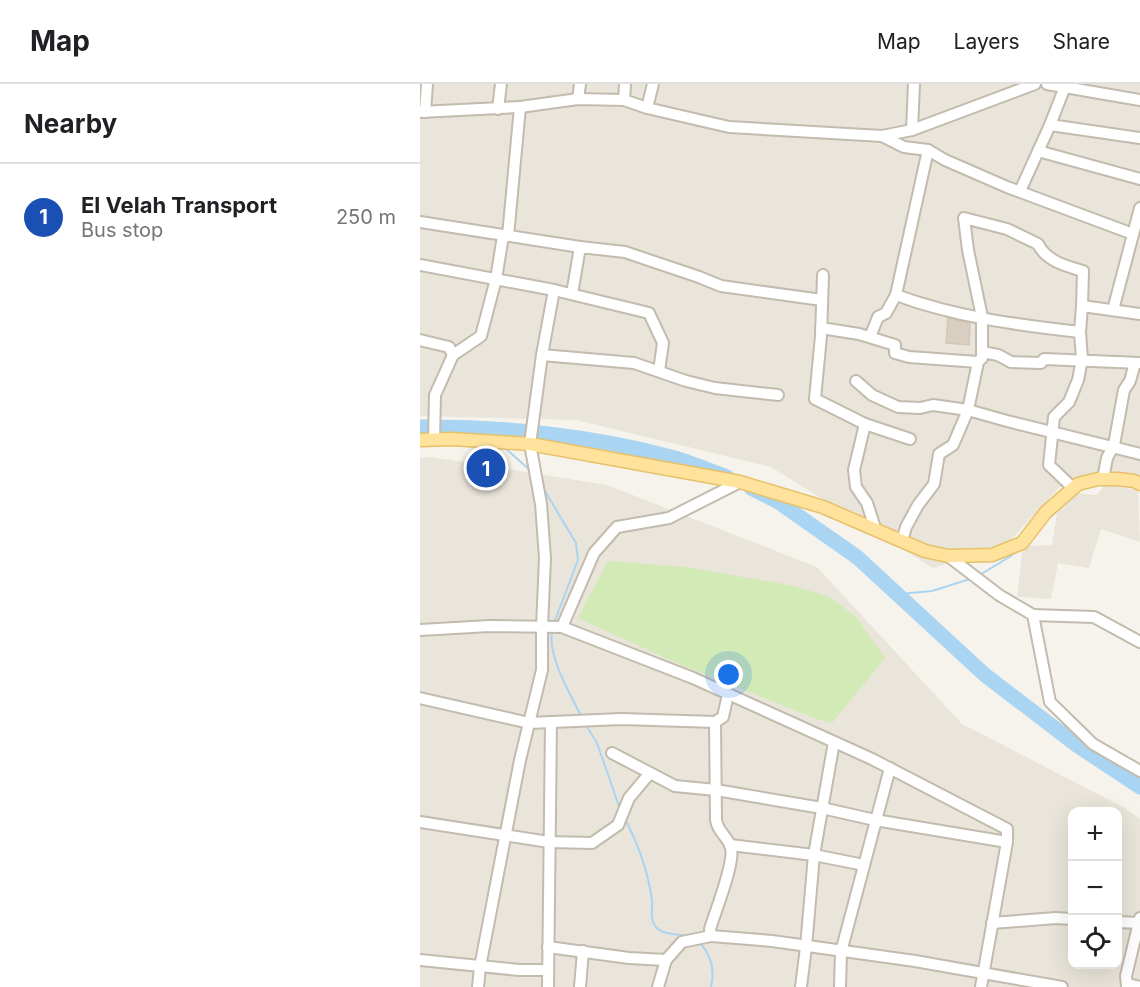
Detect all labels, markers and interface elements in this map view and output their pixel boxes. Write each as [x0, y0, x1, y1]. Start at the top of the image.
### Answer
text: Map [30, 24, 90, 58]
text: Map [877, 29, 921, 54]
text: Layers [954, 29, 1020, 54]
text: Share [1053, 29, 1110, 54]
text: Nearby [24, 108, 117, 139]
text: El Velah Transport [81, 192, 277, 218]
text: 1 [39, 205, 48, 229]
text: 250 m [336, 205, 396, 229]
text: Bus stop [81, 218, 163, 242]
pin: 1 [466, 446, 506, 490]
your location [714, 660, 743, 689]
map controls [1068, 807, 1122, 969]
button: + [1068, 807, 1122, 861]
button: − [1068, 861, 1122, 915]
button: locate [1068, 915, 1122, 969]

